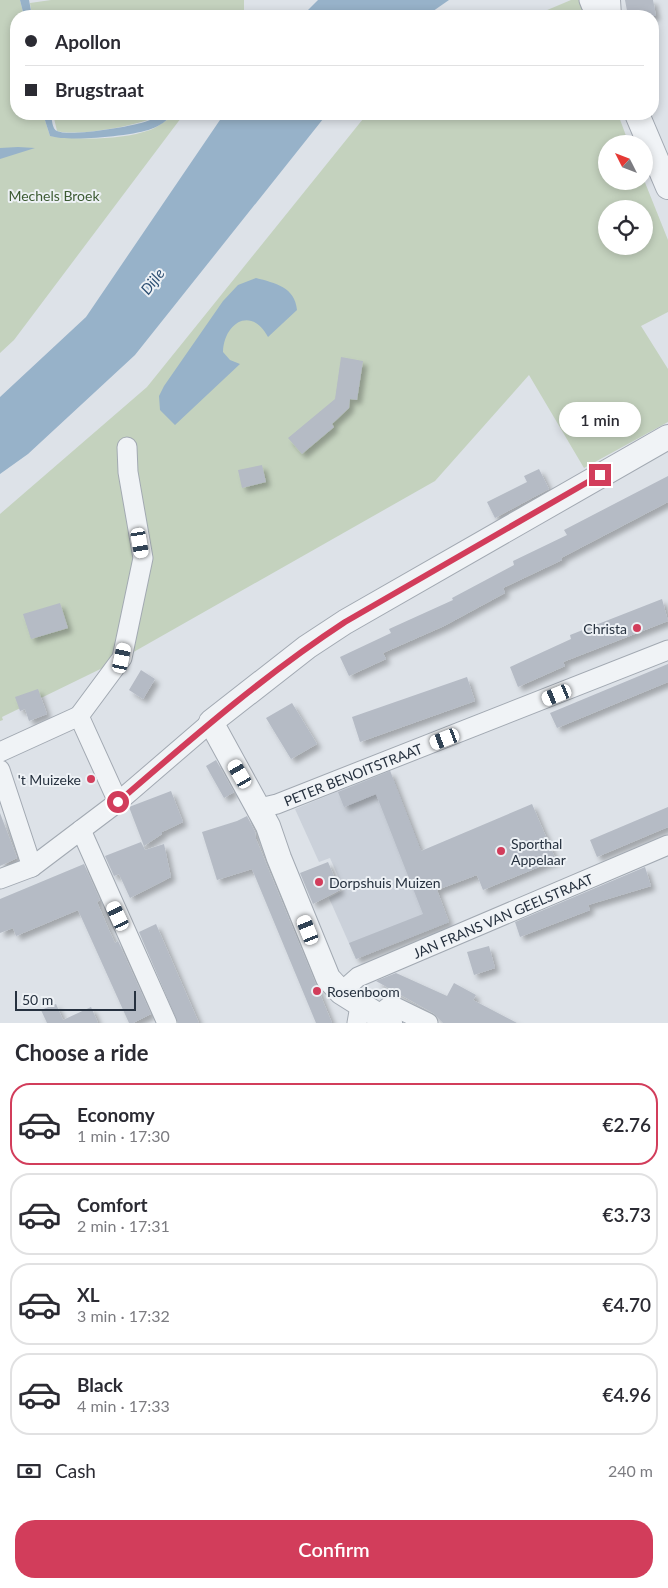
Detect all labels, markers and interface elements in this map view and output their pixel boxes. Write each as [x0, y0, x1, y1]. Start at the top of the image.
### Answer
text: Apollon [55, 30, 121, 53]
text: Brugstraat [55, 78, 144, 101]
north arrow [598, 135, 652, 190]
map controls [598, 135, 653, 255]
park label: Mechels Broek [8, 187, 100, 204]
button: locate [598, 200, 653, 255]
water label: Dijle [136, 264, 168, 298]
callout: 1 min [559, 402, 641, 438]
text: 1 min [580, 410, 620, 429]
route end [589, 464, 611, 486]
car [130, 527, 149, 559]
place label: Christa [583, 620, 627, 637]
marker: Christa [631, 622, 643, 634]
car [111, 642, 132, 674]
car [540, 682, 573, 708]
car [428, 727, 461, 751]
street label: PETER BENOITSTRAAT [281, 739, 425, 809]
car [226, 757, 253, 791]
place label: 't Muizeke [18, 771, 81, 788]
marker: 't Muizeke [85, 773, 97, 785]
route start [107, 791, 129, 813]
place label: Sporthal Appelaar [511, 835, 566, 868]
marker: Sporthal Appelaar [495, 845, 507, 857]
street label: JAN FRANS VAN GEELSTRAAT [410, 869, 596, 961]
place label: Dorpshuis Muizen [329, 874, 441, 891]
marker: Dorpshuis Muizen [313, 876, 325, 888]
car [104, 899, 131, 933]
car [295, 913, 320, 947]
place label: Rosenboom [327, 983, 400, 1000]
marker: Rosenboom [311, 985, 323, 997]
scale bar [15, 988, 136, 1011]
text: 50 m [22, 991, 53, 1008]
text: Choose a ride [15, 1039, 149, 1066]
icon: car [17, 1102, 62, 1147]
text: Economy [77, 1103, 155, 1126]
text: €2.76 [602, 1113, 651, 1136]
text: 1 min · 17:30 [77, 1126, 170, 1145]
icon: car [17, 1192, 62, 1237]
text: Comfort [77, 1193, 148, 1216]
text: €3.73 [602, 1203, 651, 1226]
text: 2 min · 17:31 [77, 1216, 170, 1235]
icon: car [17, 1282, 62, 1327]
text: XL [77, 1283, 100, 1306]
text: €4.70 [602, 1293, 651, 1316]
text: 3 min · 17:32 [77, 1306, 170, 1325]
icon: car [17, 1372, 62, 1417]
text: Black [77, 1373, 123, 1396]
text: €4.96 [602, 1383, 651, 1406]
text: 4 min · 17:33 [77, 1396, 170, 1415]
icon: cash [15, 1457, 43, 1485]
text: Cash [55, 1459, 96, 1482]
text: 240 m [608, 1461, 653, 1480]
button: Confirm [15, 1520, 653, 1578]

